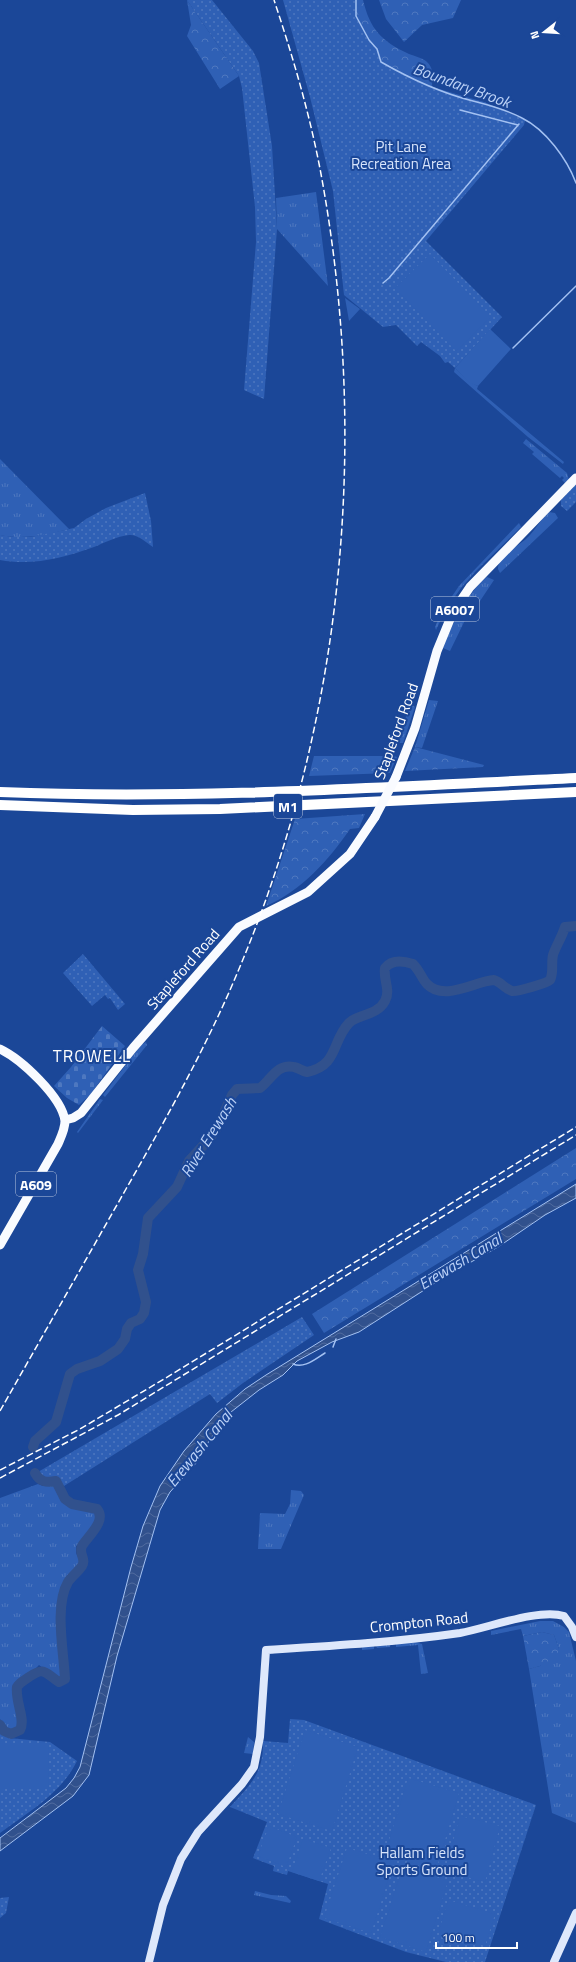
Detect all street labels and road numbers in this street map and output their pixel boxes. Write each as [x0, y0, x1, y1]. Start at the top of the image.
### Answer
road number: A6007 [431, 597, 479, 621]
street label: Stapleford Road [368, 680, 424, 782]
road number: M1 [274, 794, 302, 818]
street label: Stapleford Road [141, 923, 225, 1015]
road number: A609 [16, 1172, 56, 1196]
street label: Crompton Road [369, 1605, 469, 1639]

